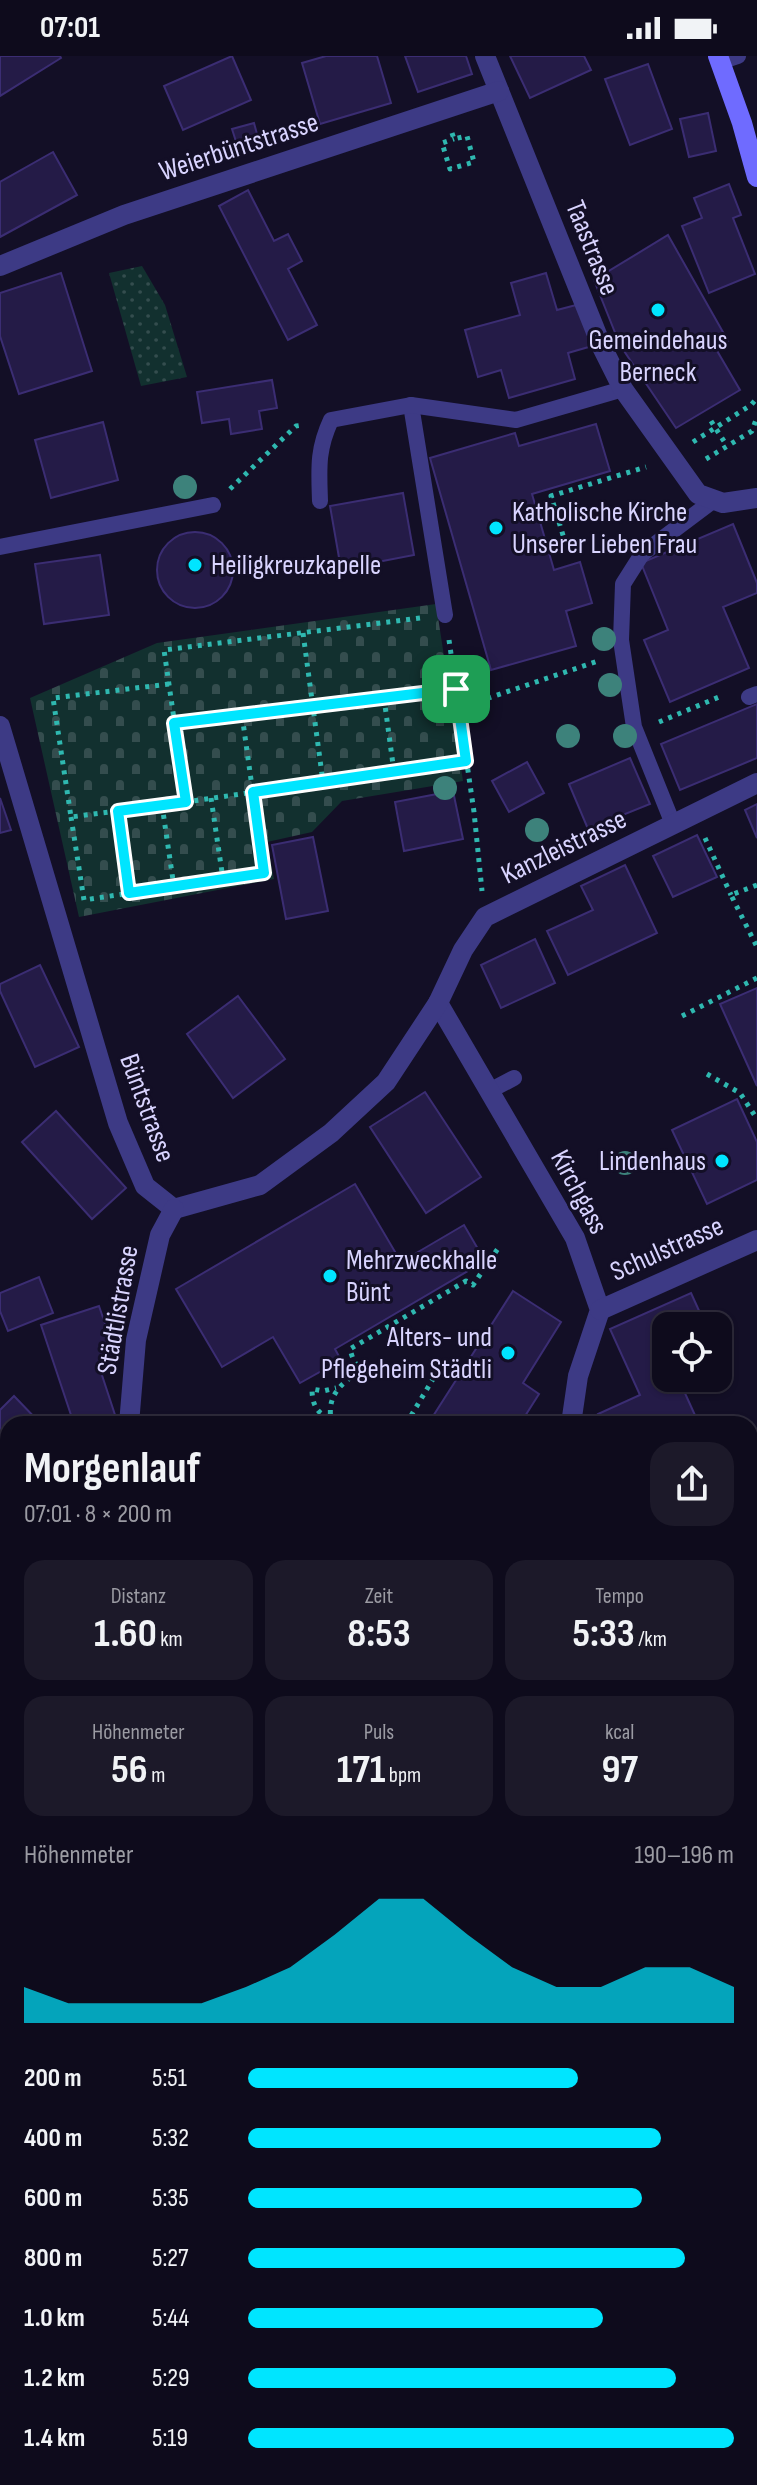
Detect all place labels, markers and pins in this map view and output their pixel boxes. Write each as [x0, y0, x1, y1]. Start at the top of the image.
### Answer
marker: Gemeindehaus Berneck [649, 301, 667, 319]
place label: Gemeindehaus Berneck [588, 324, 728, 389]
place label: Katholische Kirche Unserer Lieben Frau [512, 496, 697, 561]
marker: Katholische Kirche Unserer Lieben Frau [487, 519, 505, 537]
place label: Heiligkreuzkapelle [211, 549, 381, 582]
marker: Heiligkreuzkapelle [186, 556, 204, 574]
pin [422, 655, 490, 723]
place label: Lindenhaus [599, 1145, 706, 1178]
marker: Lindenhaus [713, 1152, 731, 1170]
place label: Mehrzweckhalle Bünt [346, 1244, 497, 1309]
marker: Mehrzweckhalle Bünt [321, 1267, 339, 1285]
place label: Alters- und Pflegeheim Städtli [321, 1321, 492, 1386]
marker: Alters- und Pflegeheim Städtli [499, 1344, 517, 1362]

